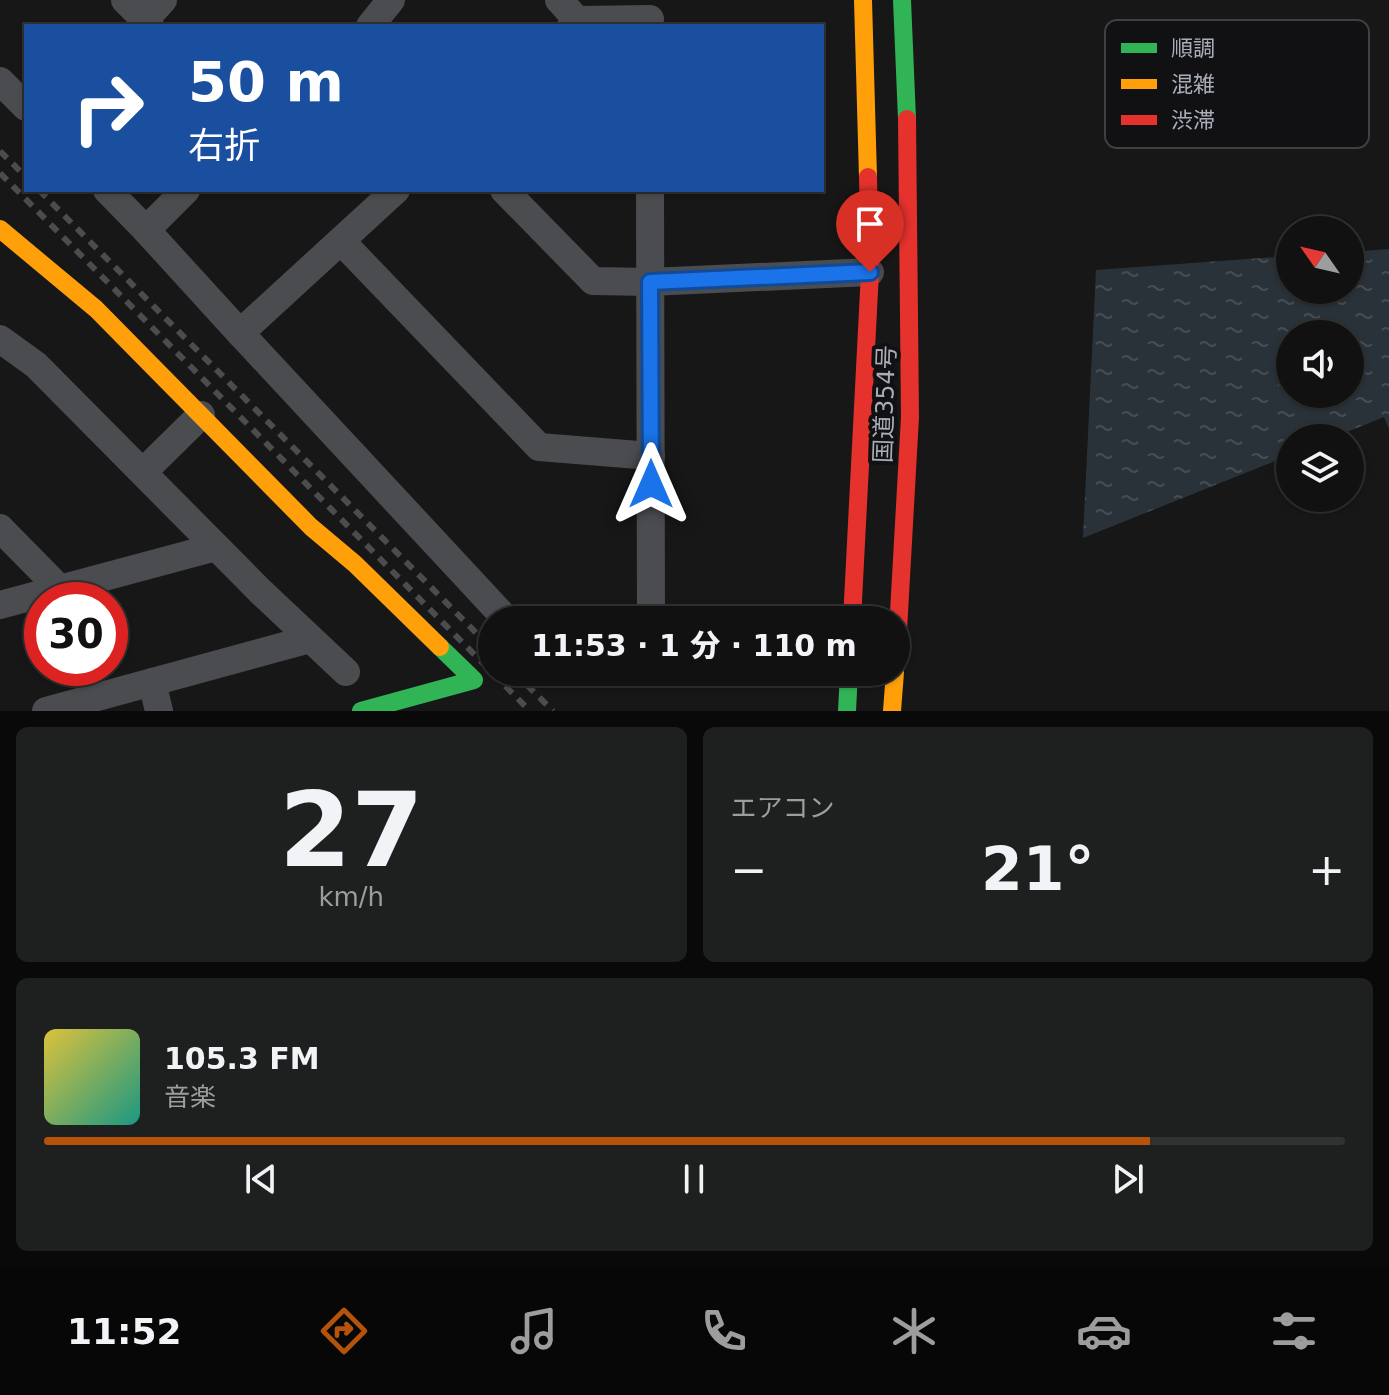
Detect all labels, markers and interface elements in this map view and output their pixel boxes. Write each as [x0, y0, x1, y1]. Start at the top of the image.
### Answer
legend [1105, 20, 1369, 148]
text: 順調 [1171, 36, 1215, 61]
text: 50 m [188, 49, 344, 114]
icon: right [56, 56, 160, 160]
text: 混雑 [1171, 72, 1215, 97]
text: 渋滞 [1171, 108, 1215, 133]
text: 右折 [188, 125, 260, 166]
pin [836, 190, 904, 272]
icon: arrive [848, 202, 892, 246]
north arrow [1276, 216, 1364, 304]
map controls [1276, 216, 1364, 512]
button: sound [1276, 320, 1364, 408]
street label: 国道354号 [869, 345, 901, 463]
button: layers [1276, 424, 1364, 512]
position arrow [609, 442, 693, 526]
speed limit sign: 30 [24, 582, 128, 686]
text: 11:53 · 1 分 · 110 m [531, 628, 857, 663]
text: 27 [279, 769, 424, 891]
text: エアコン [731, 793, 835, 823]
text: 21° [981, 834, 1095, 904]
text: − [731, 844, 767, 895]
text: + [1308, 844, 1345, 895]
text: km/h [318, 882, 384, 912]
text: 105.3 FM [164, 1041, 320, 1076]
text: 音楽 [164, 1082, 216, 1112]
icon: previous [239, 1157, 283, 1201]
icon: pause [672, 1157, 716, 1201]
icon: next [1106, 1157, 1150, 1201]
icon: directions [316, 1303, 372, 1359]
icon: music [506, 1303, 562, 1359]
icon: phone [696, 1303, 752, 1359]
icon: climate [886, 1303, 942, 1359]
icon: car [1076, 1303, 1132, 1359]
icon: filters [1266, 1303, 1322, 1359]
text: 11:52 [67, 1311, 182, 1352]

